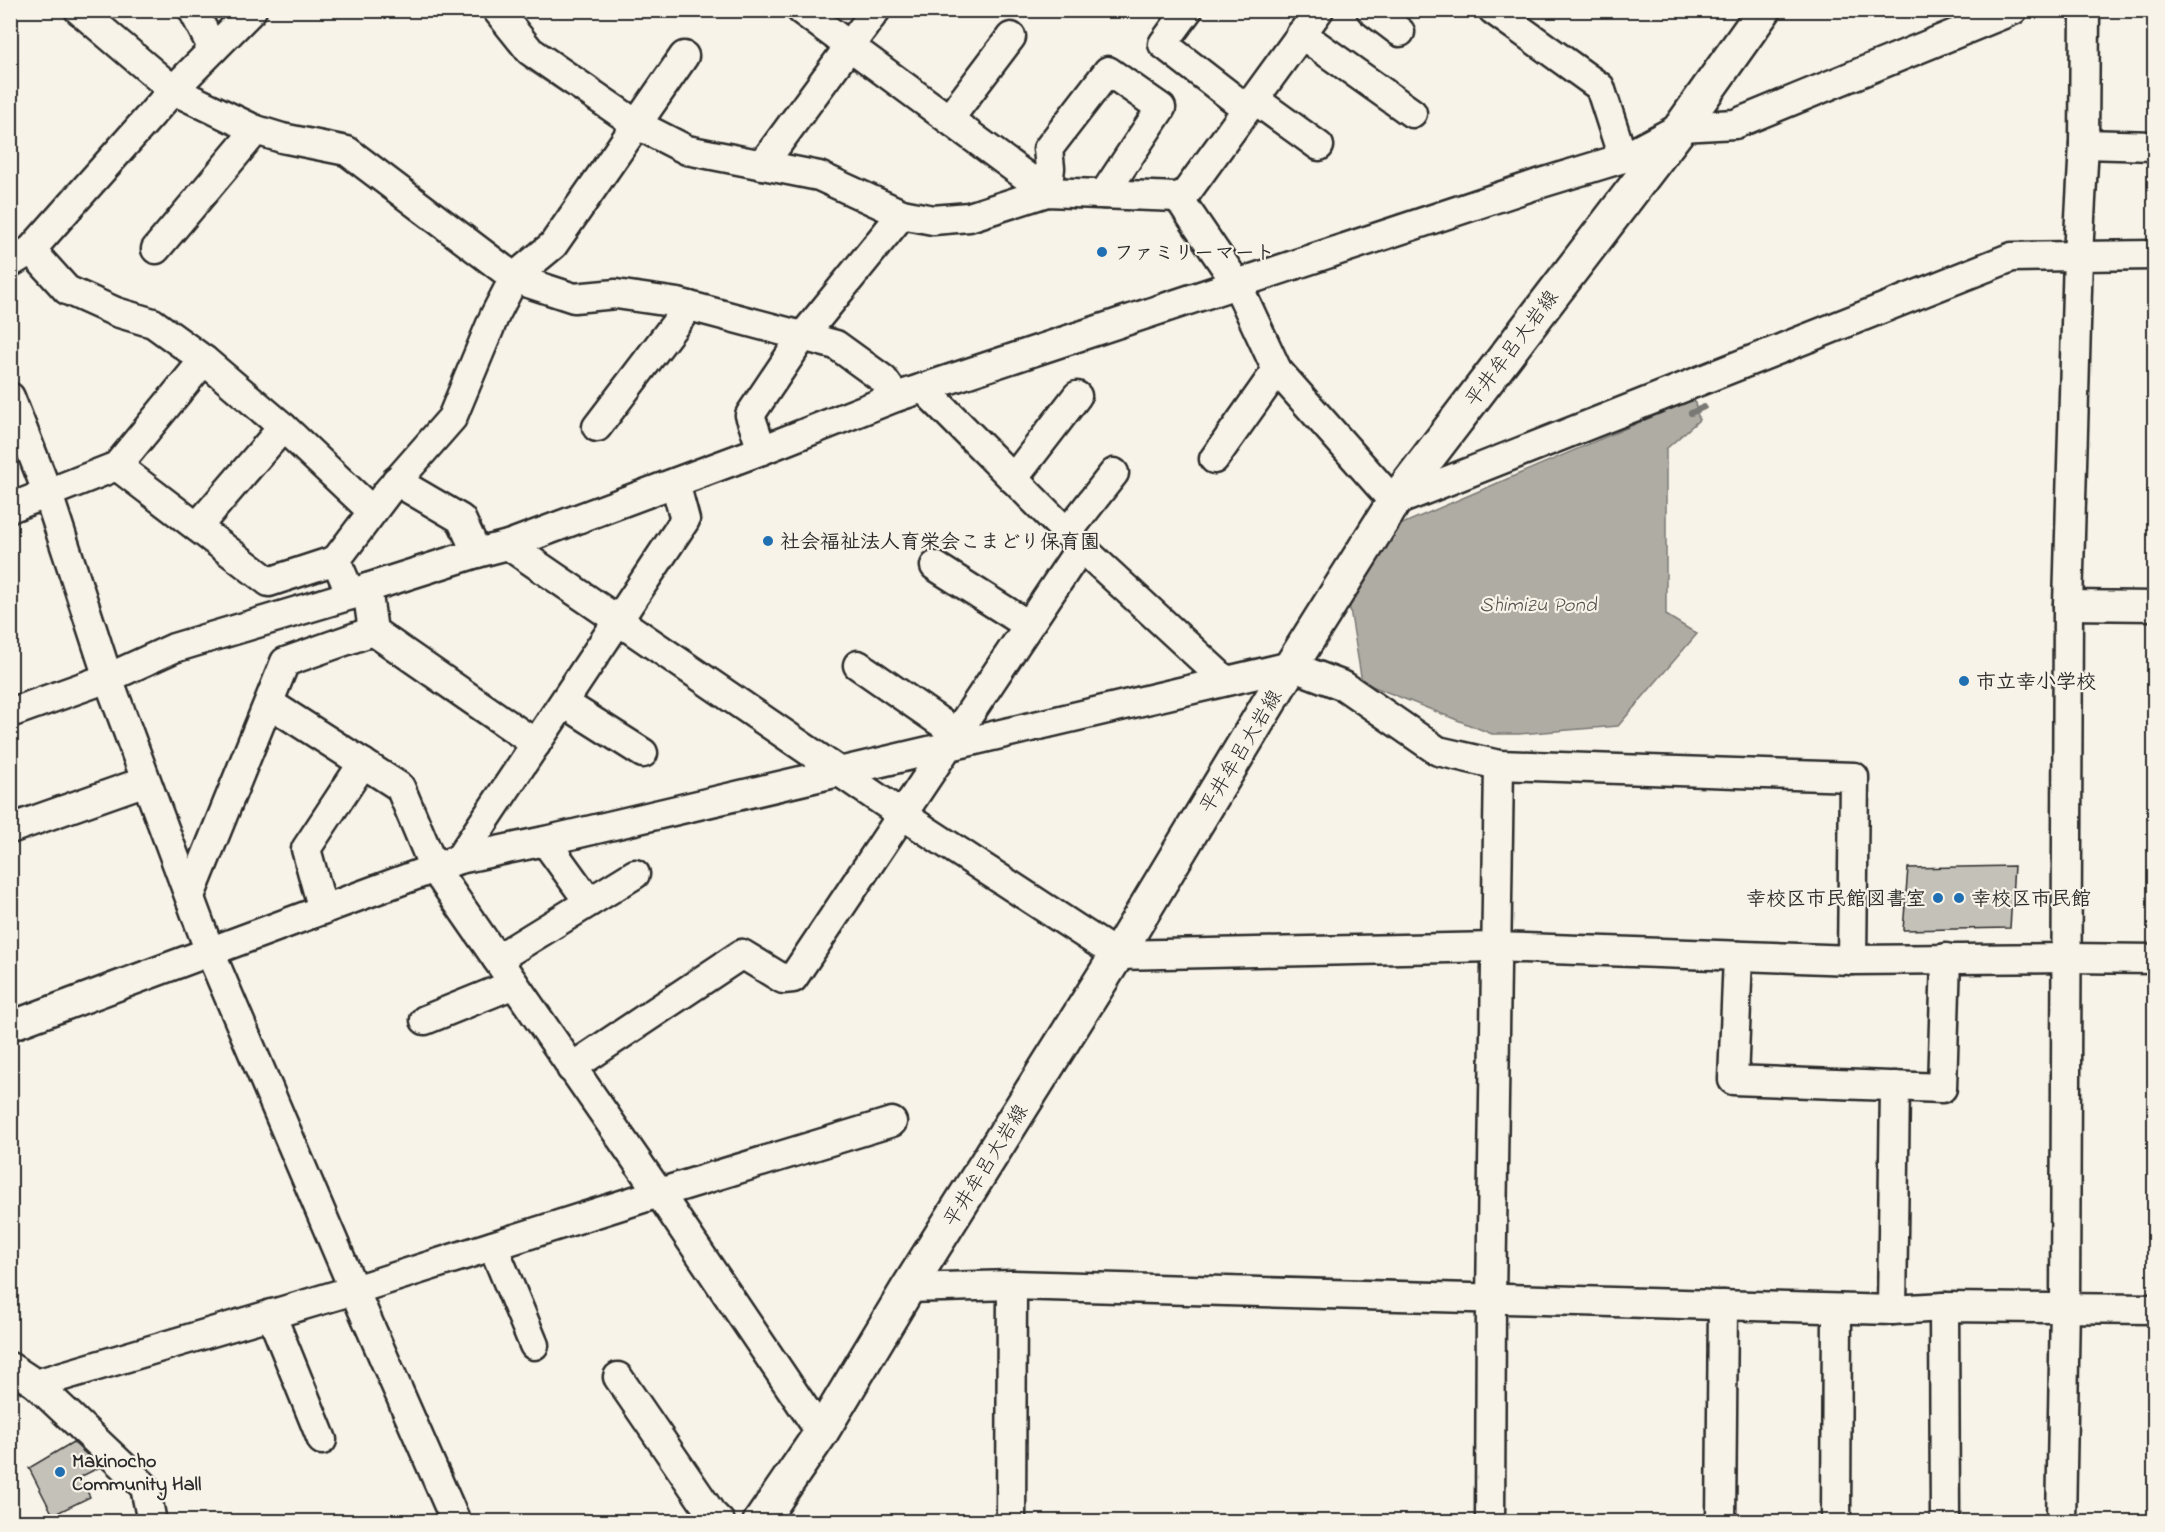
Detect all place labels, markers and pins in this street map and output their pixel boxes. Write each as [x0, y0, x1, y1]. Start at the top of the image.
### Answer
place label: ファミリーマート [1114, 240, 1275, 269]
marker: ファミリーマート [1095, 245, 1109, 259]
place label: 社会福祉法人育栄会こまどり保育園 [780, 529, 1100, 558]
marker: 社会福祉法人育栄会こまどり保育園 [761, 534, 775, 548]
place label: 市立幸小学校 [1976, 669, 2096, 698]
marker: 市立幸小学校 [1957, 674, 1971, 688]
place label: 幸校区市民館図書室 [1746, 886, 1926, 915]
place label: 幸校区市民館 [1971, 886, 2091, 915]
marker: 幸校区市民館図書室 [1931, 891, 1945, 905]
marker: 幸校区市民館 [1952, 891, 1966, 905]
place label: Makinocho Community Hall [72, 1448, 201, 1501]
marker: Makinocho Community Hall [53, 1465, 67, 1479]

